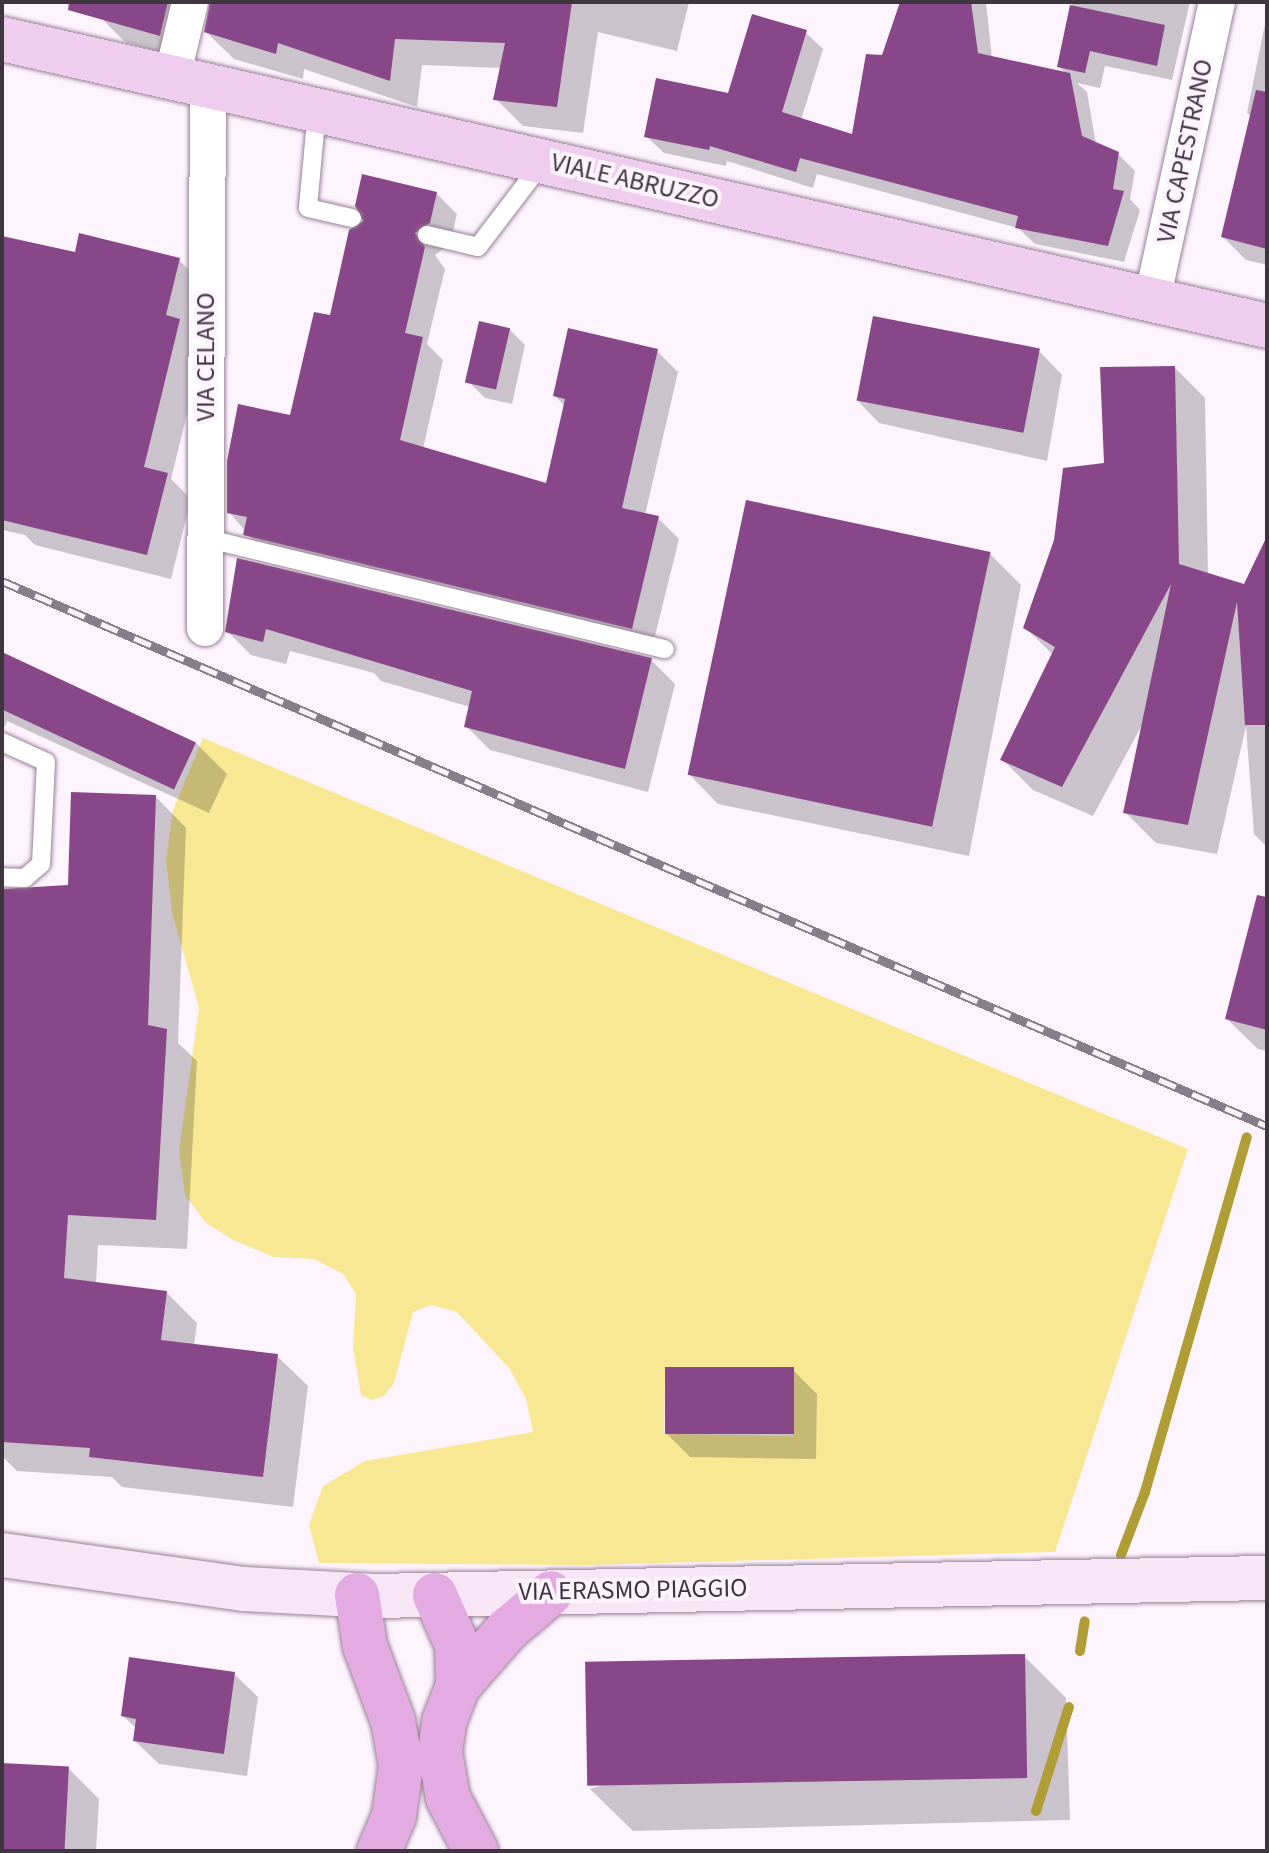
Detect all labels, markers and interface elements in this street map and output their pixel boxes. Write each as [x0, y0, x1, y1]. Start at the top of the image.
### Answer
street label: VIA CAPESTRANO [1150, 56, 1220, 246]
street label: VIALE ABRUZZO [548, 147, 722, 215]
street label: VIA CELANO [190, 292, 222, 422]
street label: VIA ERASMO PIAGGIO [518, 1572, 748, 1608]

